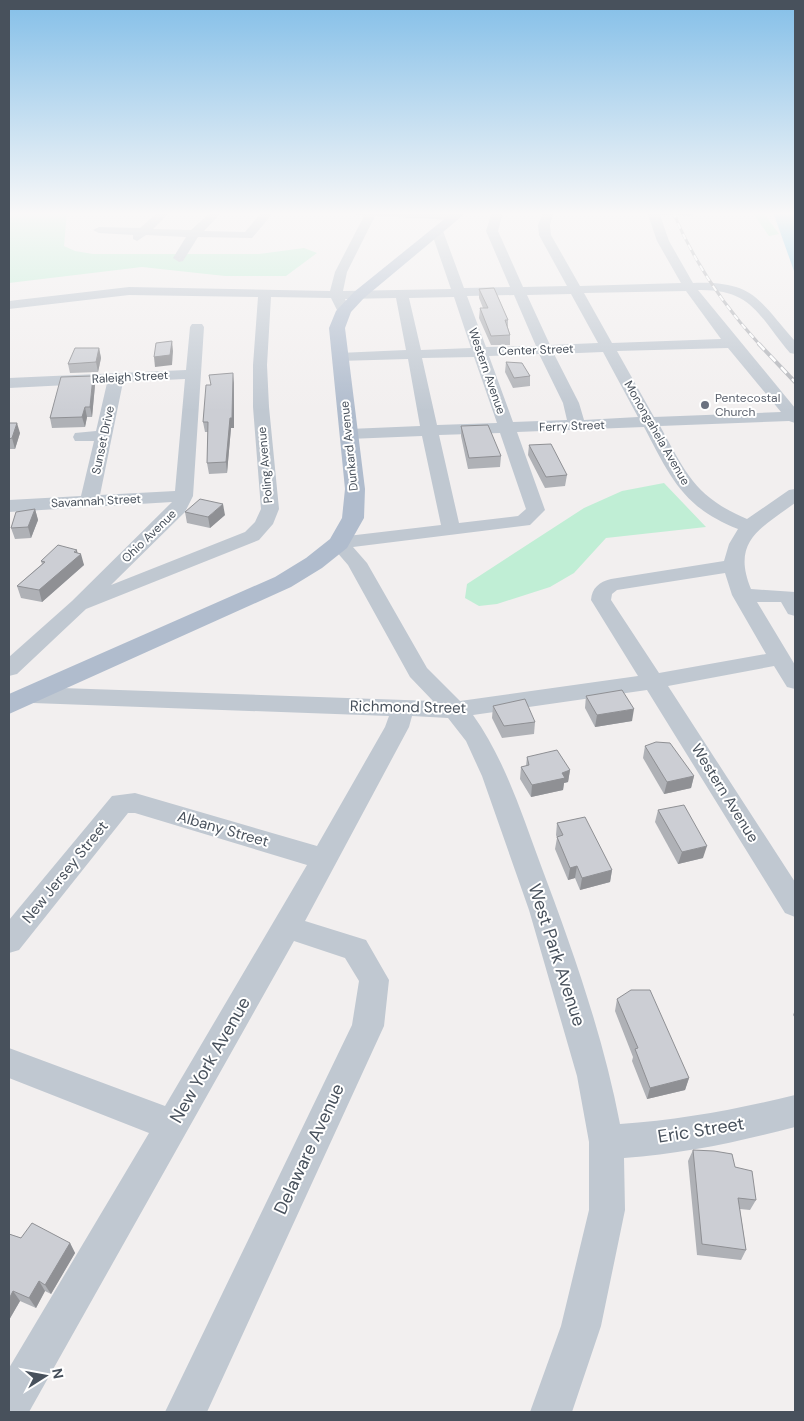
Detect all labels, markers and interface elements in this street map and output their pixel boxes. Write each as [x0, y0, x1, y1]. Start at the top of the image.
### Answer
street label: Western Avenue [465, 326, 509, 416]
street label: Center Street [498, 341, 574, 359]
street label: Raleigh Street [91, 367, 169, 387]
street label: Monongahela Avenue [621, 378, 694, 488]
place label: Pentecostal Church [715, 390, 780, 420]
marker: Pentecostal Church [699, 399, 711, 411]
street label: Dunkard Avenue [336, 400, 362, 492]
street label: Sunset Drive [88, 404, 118, 476]
street label: Ferry Street [539, 417, 605, 435]
street label: Poling Avenue [254, 426, 276, 504]
street label: Savannah Street [51, 491, 142, 511]
street label: Ohio Avenue [118, 506, 180, 566]
street label: Richmond Street [350, 696, 467, 718]
street label: Western Avenue [687, 740, 763, 846]
street label: Albany Street [175, 806, 271, 852]
street label: New Jersey Street [18, 817, 113, 927]
street label: West Park Avenue [523, 881, 591, 1029]
street label: New York Avenue [164, 992, 256, 1128]
street label: Delaware Avenue [268, 1080, 350, 1218]
street label: Eric Street [656, 1111, 746, 1149]
north arrow [20, 1351, 70, 1401]
text: N [48, 1367, 68, 1380]

